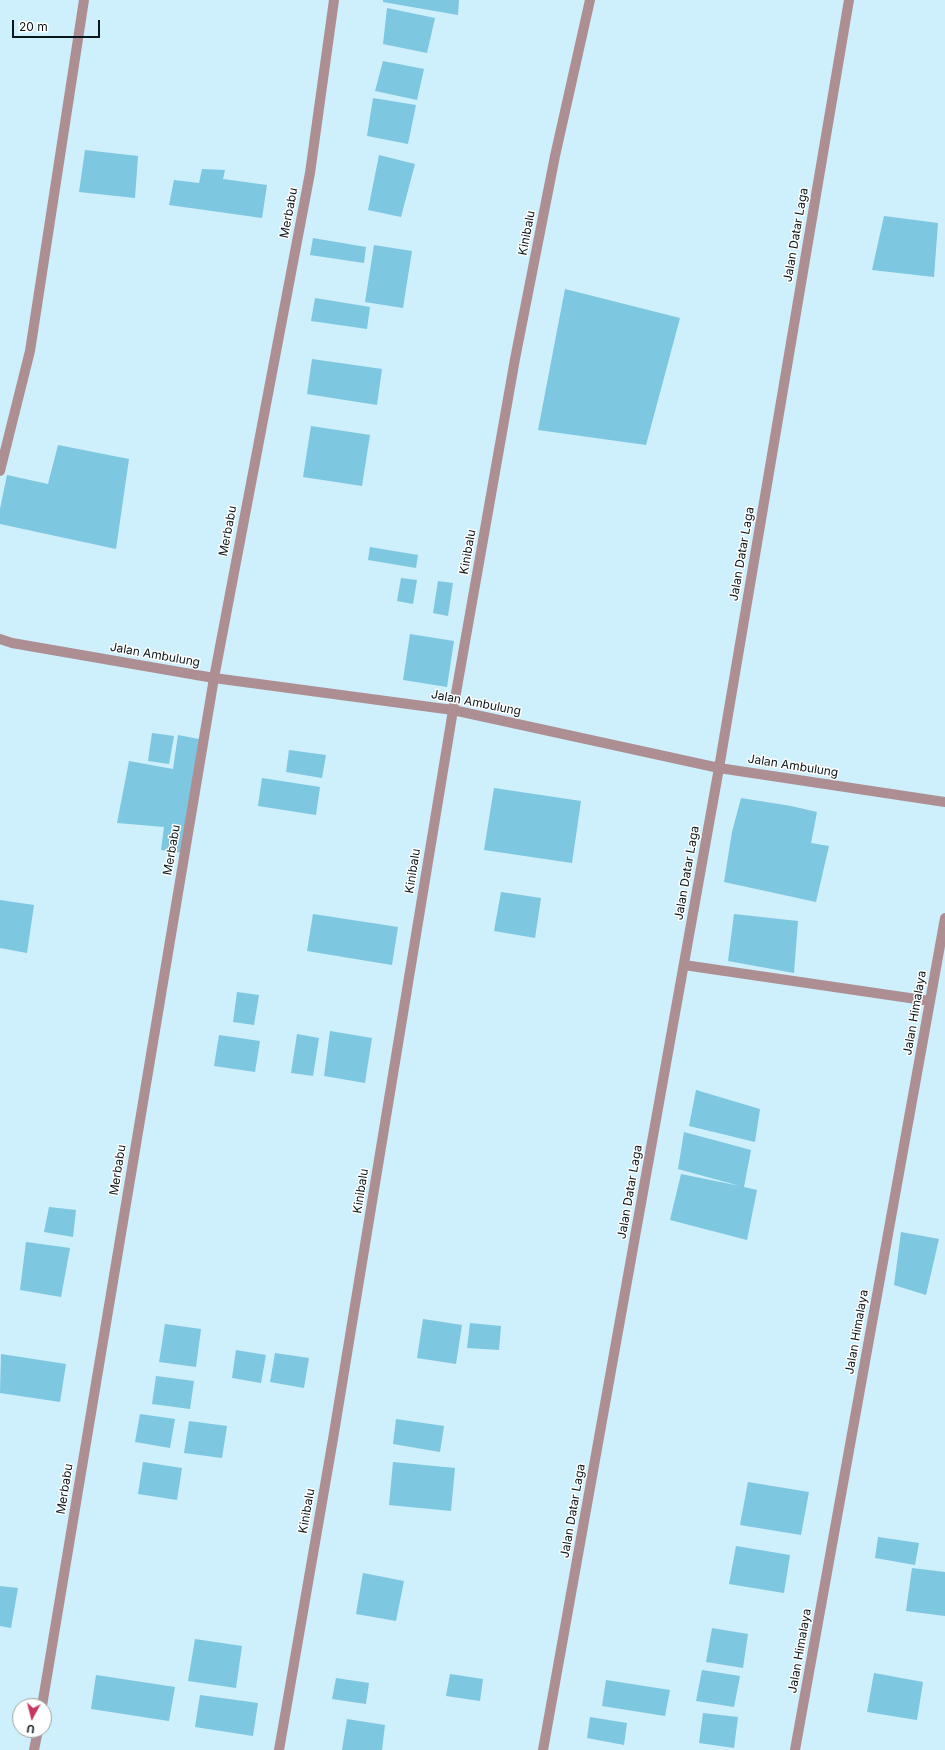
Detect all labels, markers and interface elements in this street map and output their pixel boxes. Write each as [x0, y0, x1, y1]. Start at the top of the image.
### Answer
scale bar [14, 12, 102, 38]
text: 20 m [19, 19, 48, 34]
street label: Merbabu [277, 187, 301, 239]
street label: Jalan Datar Laga [781, 187, 811, 283]
street label: Kinibalu [516, 209, 538, 257]
street label: Merbabu [216, 505, 240, 557]
street label: Jalan Datar Laga [727, 506, 757, 602]
street label: Kinibalu [457, 528, 479, 576]
street label: Jalan Ambulung [109, 640, 201, 670]
street label: Jalan Ambulung [430, 687, 522, 719]
street label: Jalan Ambulung [747, 752, 839, 780]
street label: Merbabu [160, 824, 184, 876]
street label: Jalan Datar Laga [672, 825, 702, 921]
street label: Kinibalu [402, 847, 424, 895]
street label: Jalan Himalaya [900, 970, 930, 1056]
street label: Merbabu [107, 1144, 129, 1196]
street label: Jalan Datar Laga [615, 1144, 645, 1240]
street label: Kinibalu [350, 1167, 372, 1215]
street label: Jalan Himalaya [842, 1289, 872, 1375]
street label: Merbabu [54, 1463, 76, 1515]
street label: Jalan Datar Laga [558, 1463, 588, 1559]
street label: Kinibalu [296, 1487, 318, 1535]
street label: Jalan Himalaya [785, 1608, 815, 1694]
north arrow [12, 1698, 52, 1738]
text: U [26, 1721, 36, 1736]

